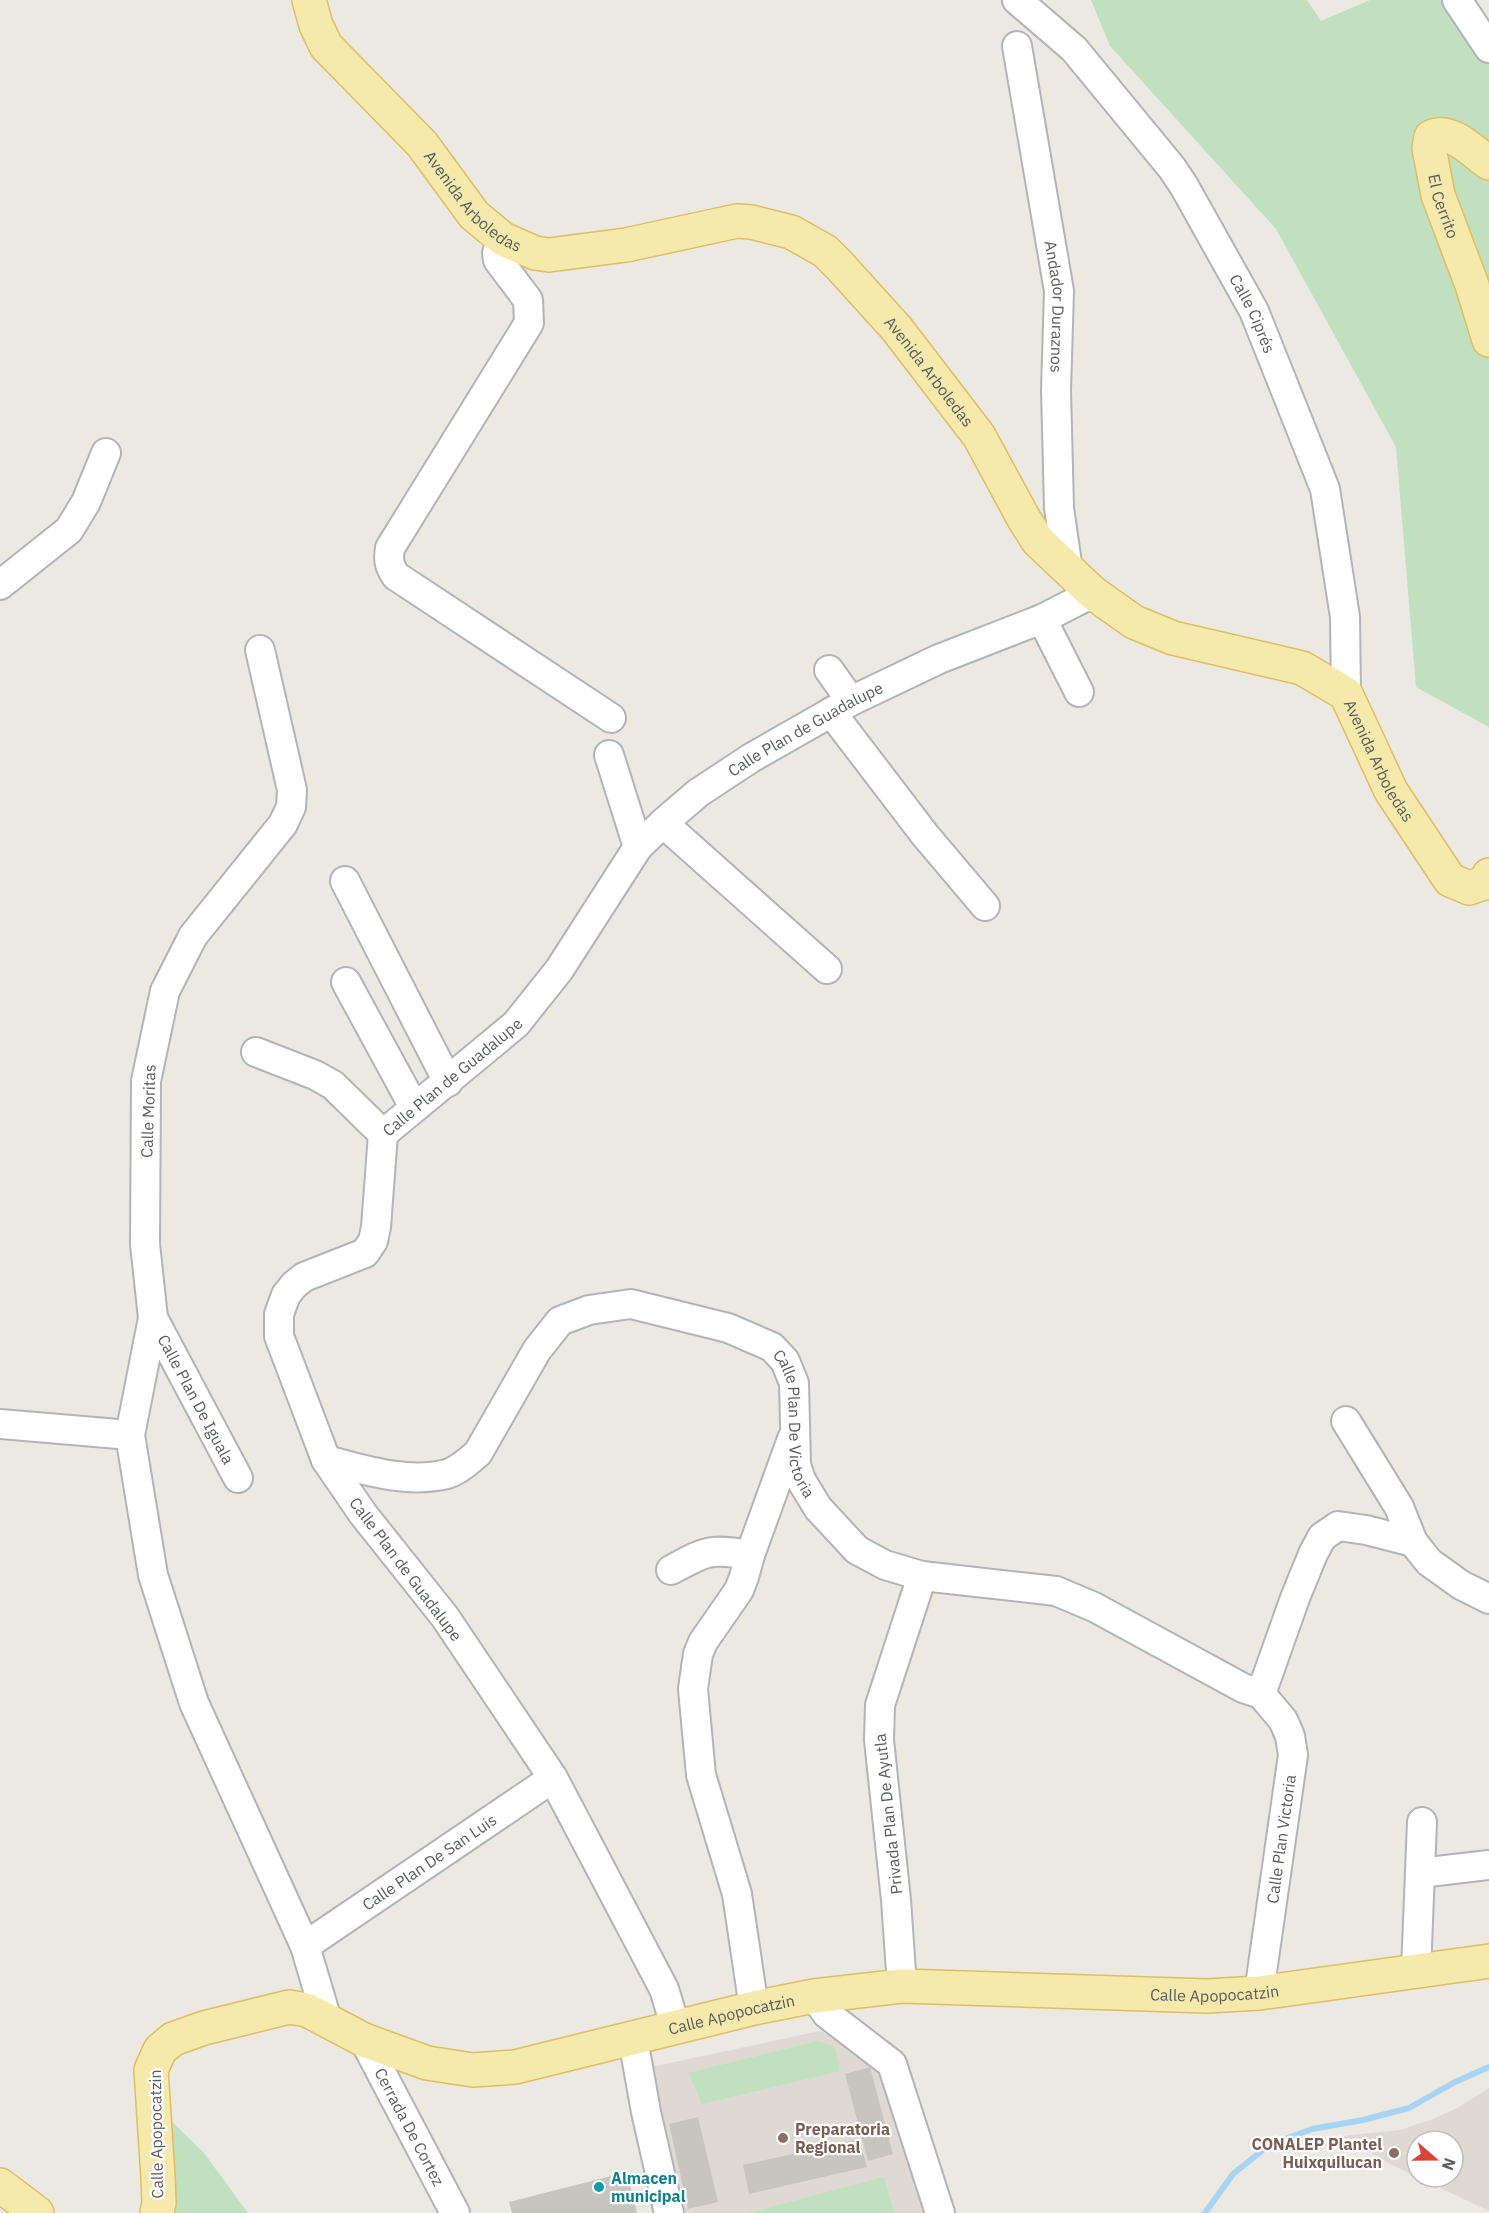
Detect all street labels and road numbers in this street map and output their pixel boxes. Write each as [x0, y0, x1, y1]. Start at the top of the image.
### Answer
street label: Avenida Arboledas [420, 146, 525, 256]
street label: El Cerrito [1424, 172, 1463, 241]
street label: Andador Duraznos [1041, 239, 1069, 373]
street label: Calle Ciprés [1225, 270, 1280, 356]
street label: Avenida Arboledas [880, 312, 978, 431]
street label: Calle Plan de Guadalupe [724, 677, 886, 781]
street label: Avenida Arboledas [1340, 696, 1418, 825]
street label: Calle Plan de Guadalupe [378, 1014, 527, 1140]
street label: Calle Moritas [136, 1064, 160, 1158]
street label: Calle Plan De Iguala [154, 1331, 239, 1468]
street label: Calle Plan De Victoria [769, 1345, 820, 1502]
street label: Calle Plan de Guadalupe [345, 1493, 467, 1645]
street label: Privada Plan De Ayutla [870, 1732, 906, 1895]
street label: Calle Plan Victoria [1262, 1773, 1300, 1905]
street label: Calle Plan De San Luis [358, 1809, 500, 1914]
street label: Calle Apopocatzin [1150, 1980, 1280, 2006]
street label: Calle Apopocatzin [666, 1990, 796, 2039]
street label: Cerrada De Cortez [370, 2064, 449, 2189]
street label: Calle Apopocatzin [145, 2069, 167, 2199]

